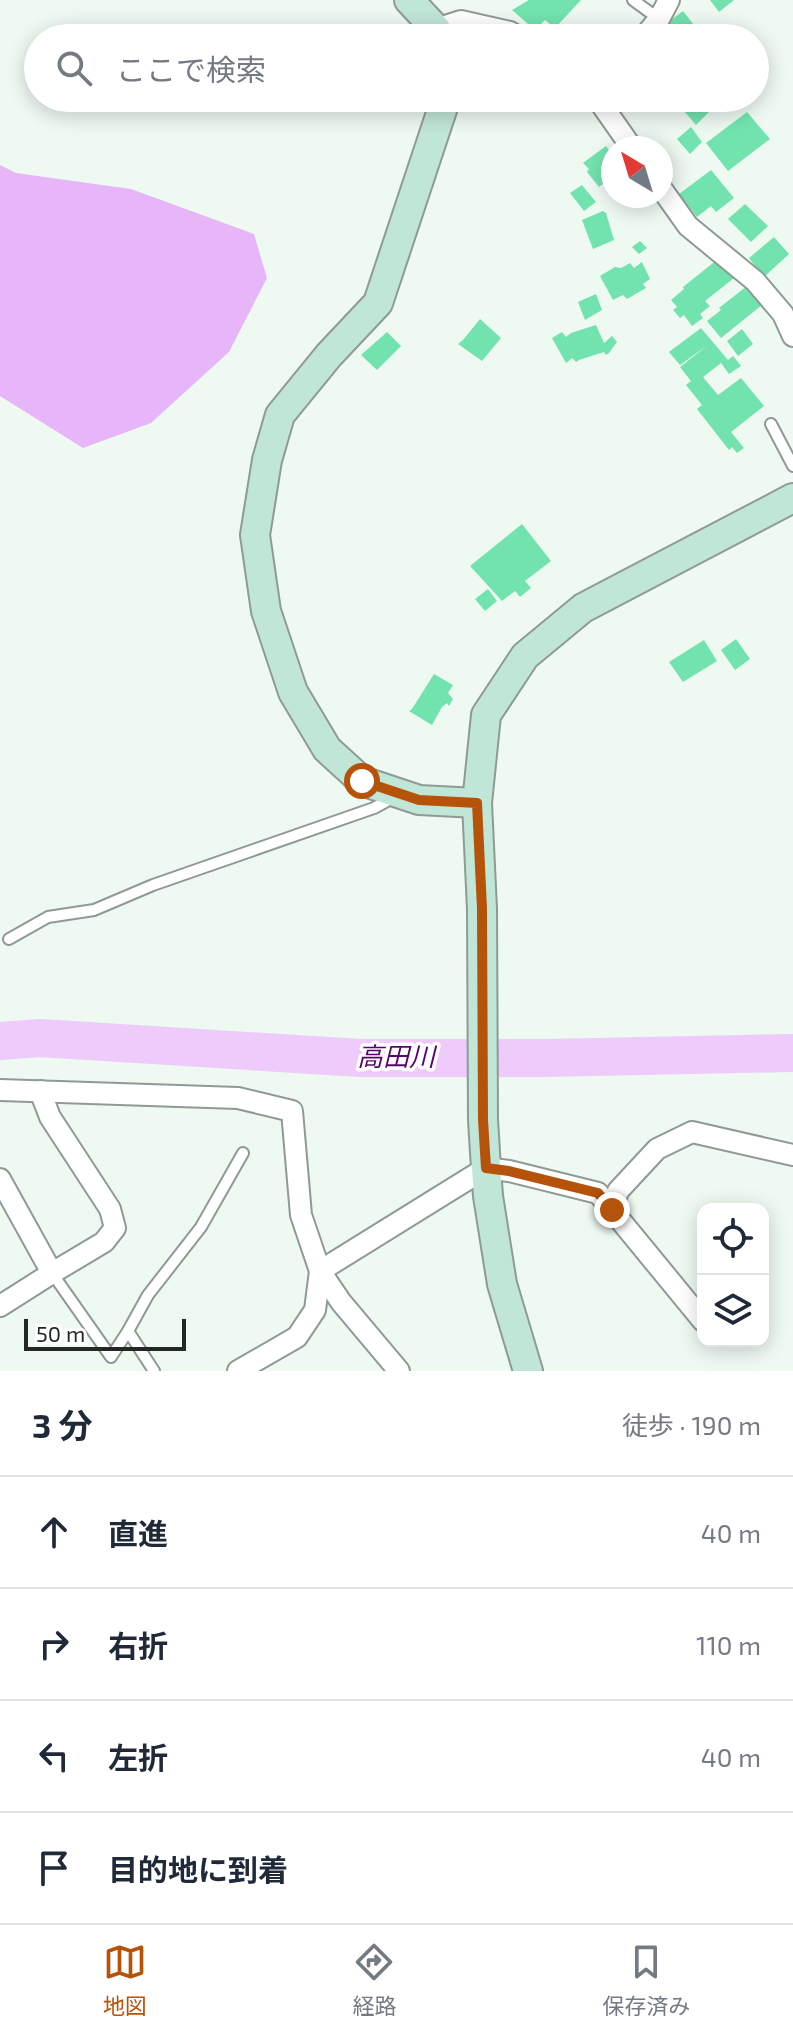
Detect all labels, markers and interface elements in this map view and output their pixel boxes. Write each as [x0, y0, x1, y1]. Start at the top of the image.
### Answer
search box [24, 24, 769, 112]
icon: search [52, 46, 96, 90]
text: ここで検索 [116, 51, 266, 87]
north arrow [601, 136, 673, 208]
route start [344, 763, 380, 799]
water label: 高田川 [357, 1040, 438, 1071]
route end [594, 1192, 630, 1228]
map controls [697, 1203, 769, 1347]
button: locate [697, 1203, 769, 1275]
button: layers [697, 1275, 769, 1347]
scale bar [24, 1315, 186, 1351]
text: 50 m [36, 1320, 85, 1346]
text: 3 分 [32, 1404, 93, 1445]
text: 徒歩 · 190 m [622, 1409, 761, 1440]
icon: ahead [32, 1510, 76, 1554]
text: 直進 [108, 1515, 168, 1551]
text: 40 m [701, 1517, 761, 1548]
icon: right [32, 1622, 76, 1666]
text: 右折 [108, 1627, 168, 1663]
text: 110 m [696, 1629, 761, 1660]
icon: left [32, 1734, 76, 1778]
text: 左折 [108, 1739, 168, 1775]
text: 40 m [701, 1741, 761, 1772]
icon: arrive [32, 1846, 76, 1890]
text: 目的地に到着 [108, 1851, 288, 1887]
tab: 地図 [103, 1940, 147, 2020]
tab: 経路 [352, 1940, 396, 2020]
tab: 保存済み [602, 1940, 690, 2020]

